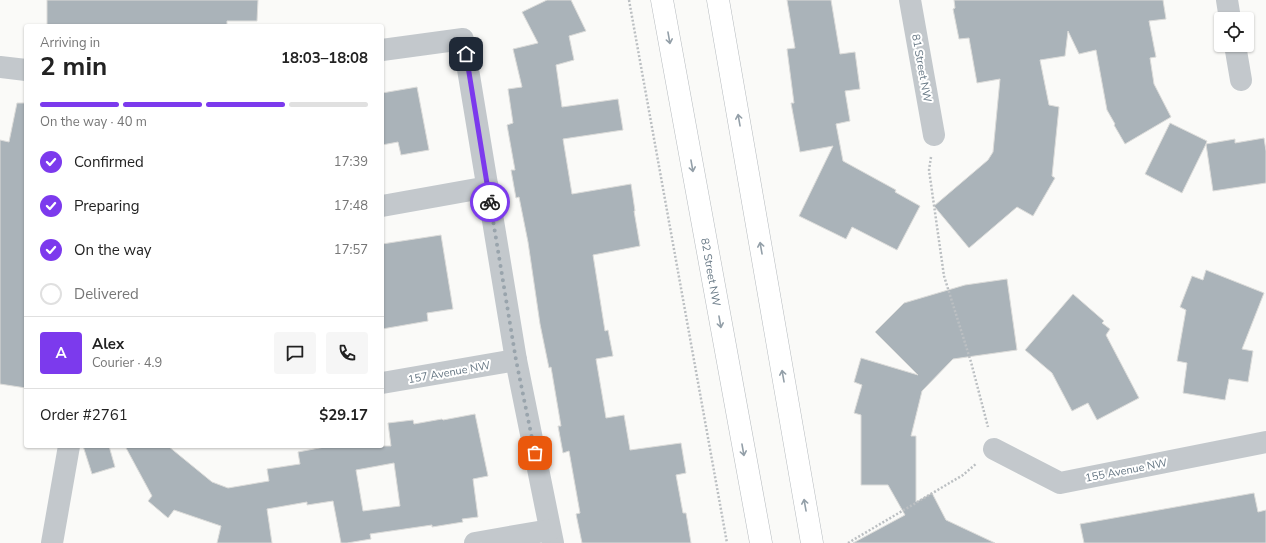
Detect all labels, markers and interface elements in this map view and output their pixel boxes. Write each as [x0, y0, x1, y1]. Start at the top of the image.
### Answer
map controls [1214, 12, 1254, 52]
button: locate [1214, 12, 1254, 52]
one-way arrow [665, 31, 673, 44]
street label: 81 Street NW [908, 33, 935, 103]
text: Arriving in [40, 34, 100, 52]
pin [449, 37, 483, 71]
icon: home [455, 43, 477, 65]
text: 18:03–18:08 [281, 48, 368, 68]
text: 2 min [40, 49, 107, 84]
text: On the way · 40 m [40, 113, 147, 131]
one-way arrow [735, 114, 743, 127]
icon: check [40, 151, 62, 173]
text: Confirmed [74, 152, 144, 172]
text: 17:39 [334, 153, 368, 171]
one-way arrow [688, 159, 696, 172]
courier [470, 182, 510, 222]
icon: bike [479, 191, 501, 213]
icon: check [40, 195, 62, 217]
text: Preparing [74, 196, 139, 216]
text: 17:48 [334, 197, 368, 215]
street label: 82 Street NW [697, 237, 724, 307]
icon: check [40, 239, 62, 261]
text: On the way [74, 240, 152, 260]
text: 17:57 [334, 241, 368, 259]
one-way arrow [757, 242, 765, 255]
text: Delivered [74, 284, 139, 304]
one-way arrow [716, 315, 724, 328]
button: chat [274, 332, 316, 374]
button: phone [326, 332, 368, 374]
text: Alex [92, 334, 124, 354]
text: A [55, 343, 67, 363]
text: Courier · 4.9 [92, 354, 162, 372]
street label: 157 Avenue NW [407, 358, 491, 387]
one-way arrow [779, 370, 787, 383]
text: Order #2761 [40, 405, 128, 425]
text: $29.17 [319, 405, 368, 425]
pin [518, 436, 552, 470]
icon: bag [524, 442, 546, 464]
one-way arrow [739, 443, 747, 456]
street label: 155 Avenue NW [1084, 455, 1168, 486]
one-way arrow [801, 498, 809, 511]

